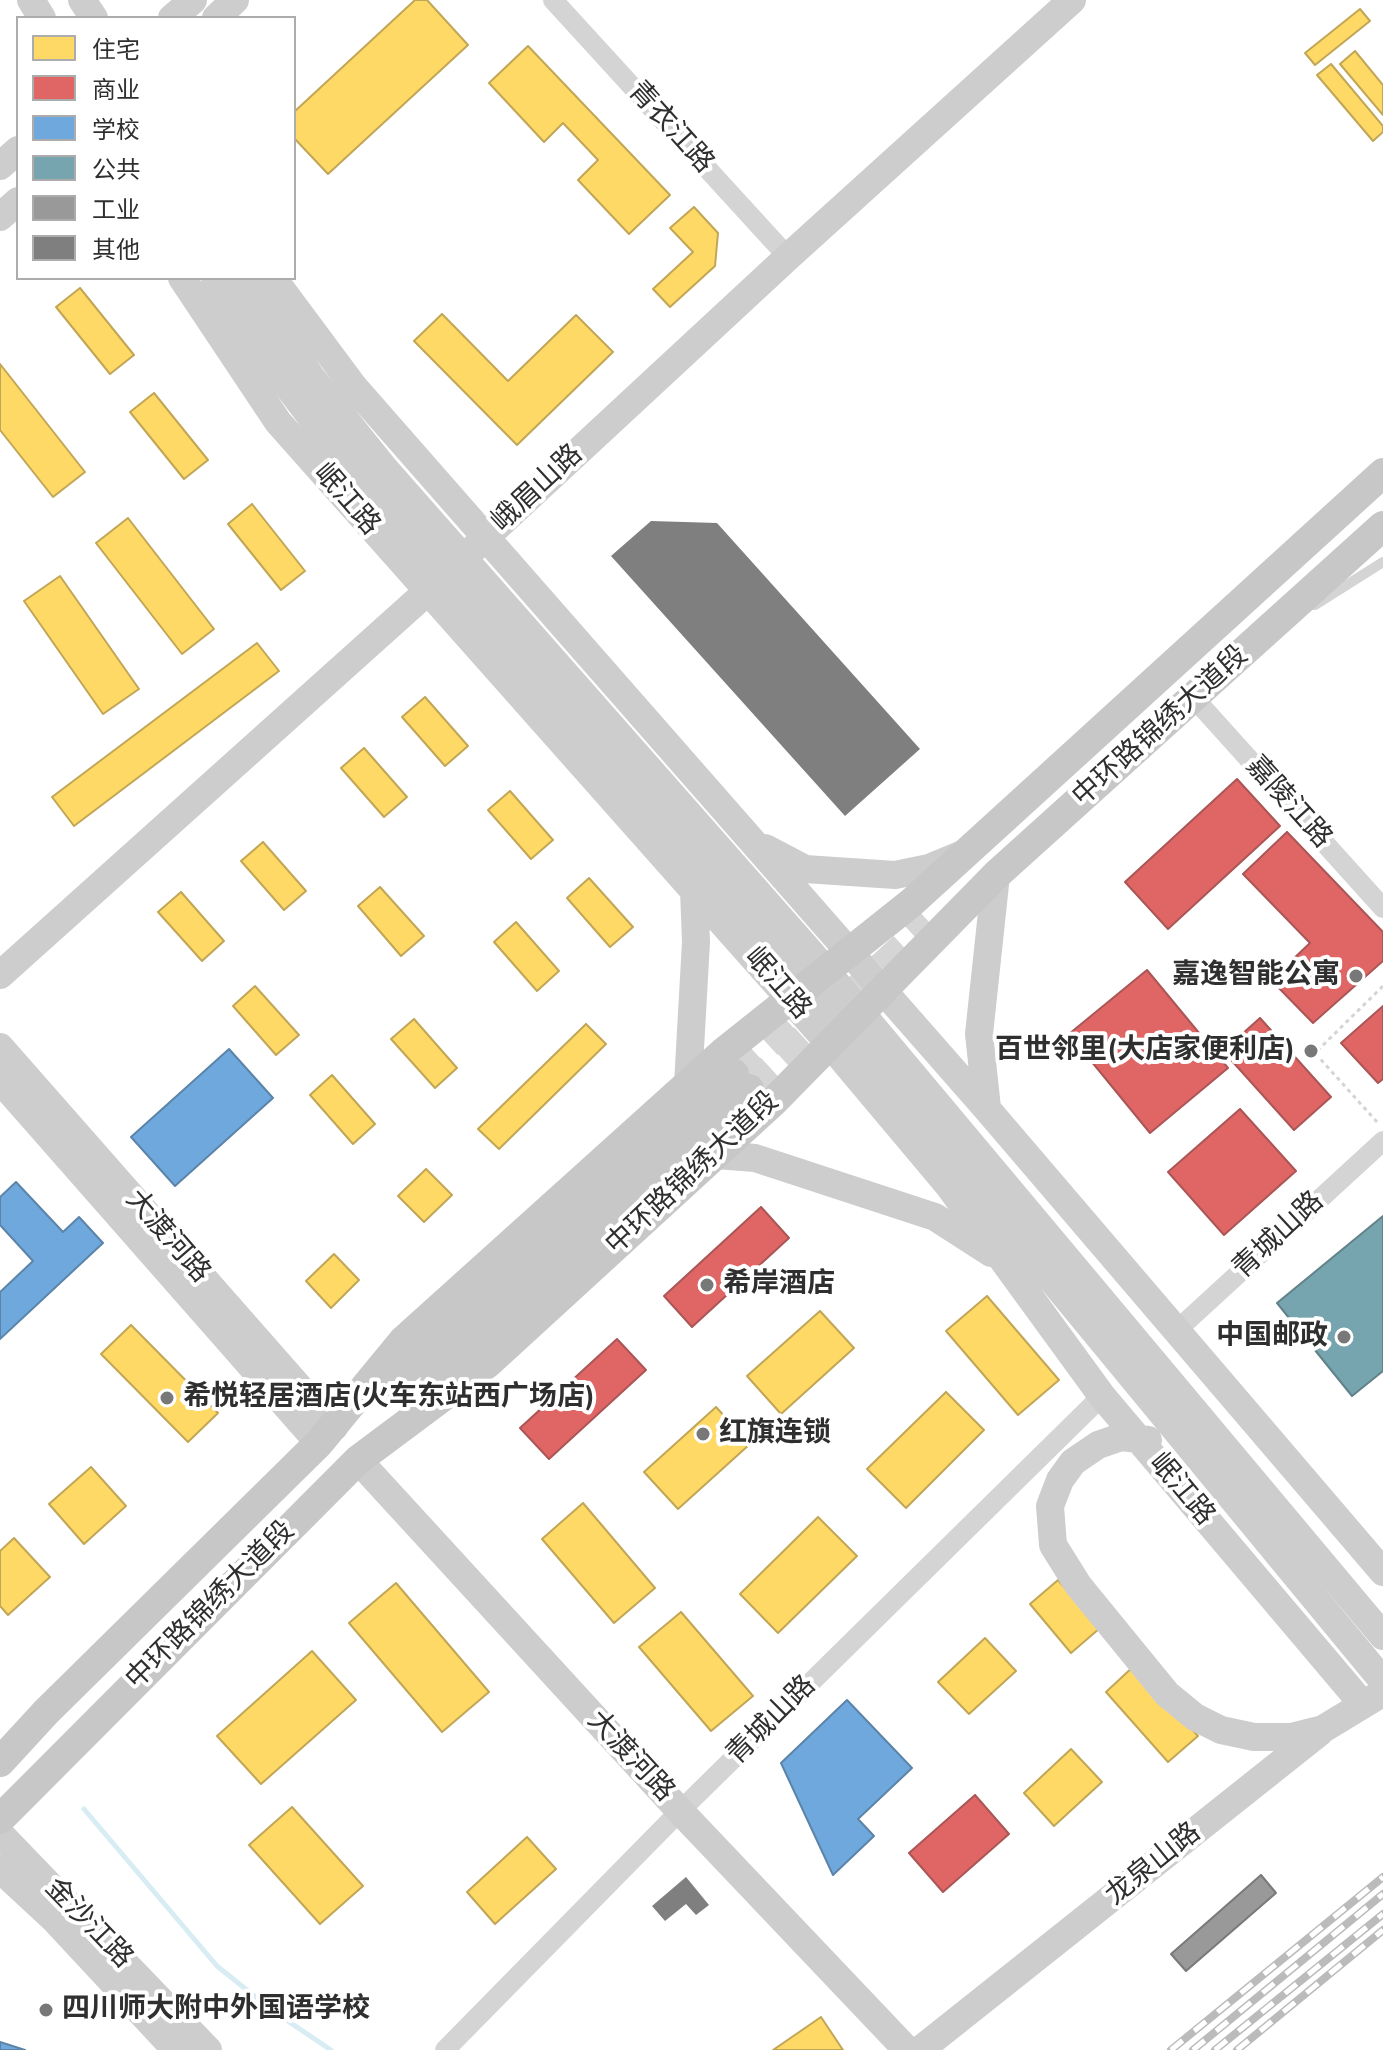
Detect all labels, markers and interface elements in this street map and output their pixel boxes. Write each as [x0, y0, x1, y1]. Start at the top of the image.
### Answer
legend [16, 16, 296, 280]
text: 住宅 [92, 34, 140, 66]
text: 商业 [92, 74, 140, 106]
street label: 青衣江路 [620, 75, 720, 181]
text: 学校 [92, 114, 140, 146]
text: 公共 [92, 154, 140, 186]
text: 工业 [92, 194, 140, 226]
text: 其他 [92, 234, 140, 266]
street label: 峨眉山路 [486, 439, 590, 539]
street label: 岷江路 [306, 457, 386, 543]
street label: 中环路锦绣大道段 [1067, 640, 1255, 814]
street label: 嘉陵江路 [1238, 750, 1338, 856]
street label: 岷江路 [737, 941, 817, 1027]
place label: 嘉逸智能公寓 [1172, 959, 1340, 993]
marker: 嘉逸智能公寓 [1347, 967, 1365, 985]
place label: 百世邻里(大店家便利店) [995, 1034, 1295, 1068]
marker: 百世邻里(大店家便利店) [1302, 1042, 1320, 1060]
street label: 中环路锦绣大道段 [600, 1085, 786, 1263]
street label: 大渡河路 [118, 1184, 216, 1290]
street label: 青城山路 [1227, 1186, 1331, 1286]
place label: 希岸酒店 [723, 1268, 835, 1302]
marker: 希岸酒店 [698, 1276, 716, 1294]
place label: 中国邮政 [1216, 1320, 1328, 1354]
marker: 中国邮政 [1335, 1328, 1353, 1346]
place label: 希悦轻居酒店(火车东站西广场店) [183, 1381, 595, 1415]
marker: 希悦轻居酒店(火车东站西广场店) [158, 1389, 176, 1407]
place label: 红旗连锁 [719, 1417, 831, 1451]
marker: 红旗连锁 [694, 1425, 712, 1443]
street label: 岷江路 [1141, 1447, 1221, 1533]
street label: 中环路锦绣大道段 [120, 1515, 302, 1697]
street label: 青城山路 [721, 1670, 823, 1772]
street label: 大渡河路 [580, 1705, 680, 1809]
street label: 龙泉山路 [1100, 1817, 1208, 1913]
street label: 金沙江路 [37, 1872, 139, 1976]
place label: 四川师大附中外国语学校 [62, 1993, 370, 2027]
marker: 四川师大附中外国语学校 [37, 2001, 55, 2019]

